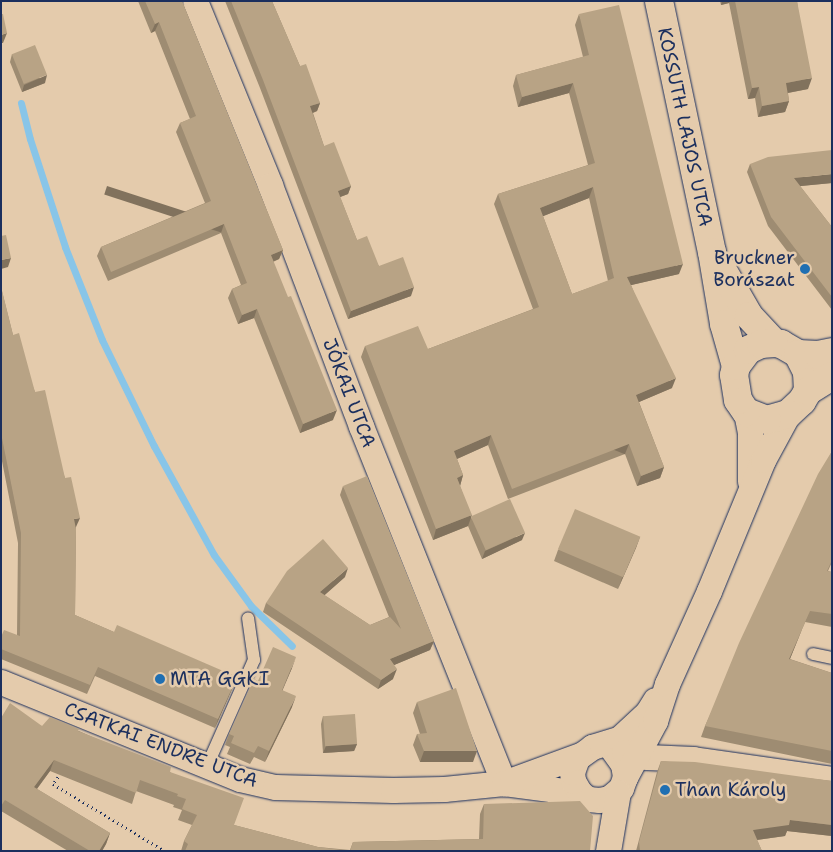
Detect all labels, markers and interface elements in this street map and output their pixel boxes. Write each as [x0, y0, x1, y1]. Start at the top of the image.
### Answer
street label: KOSSUTH LAJOS UTCA [653, 25, 717, 229]
place label: Bruckner Borászat [713, 247, 795, 291]
marker: Bruckner Borászat [799, 263, 811, 275]
street label: JÓKAI UTCA [318, 335, 380, 451]
place label: MTA GGKI [170, 668, 269, 690]
marker: MTA GGKI [154, 673, 166, 685]
street label: CSATKAI ENDRE UTCA [61, 698, 261, 792]
place label: Than Károly [675, 779, 787, 801]
marker: Than Károly [659, 784, 671, 796]

